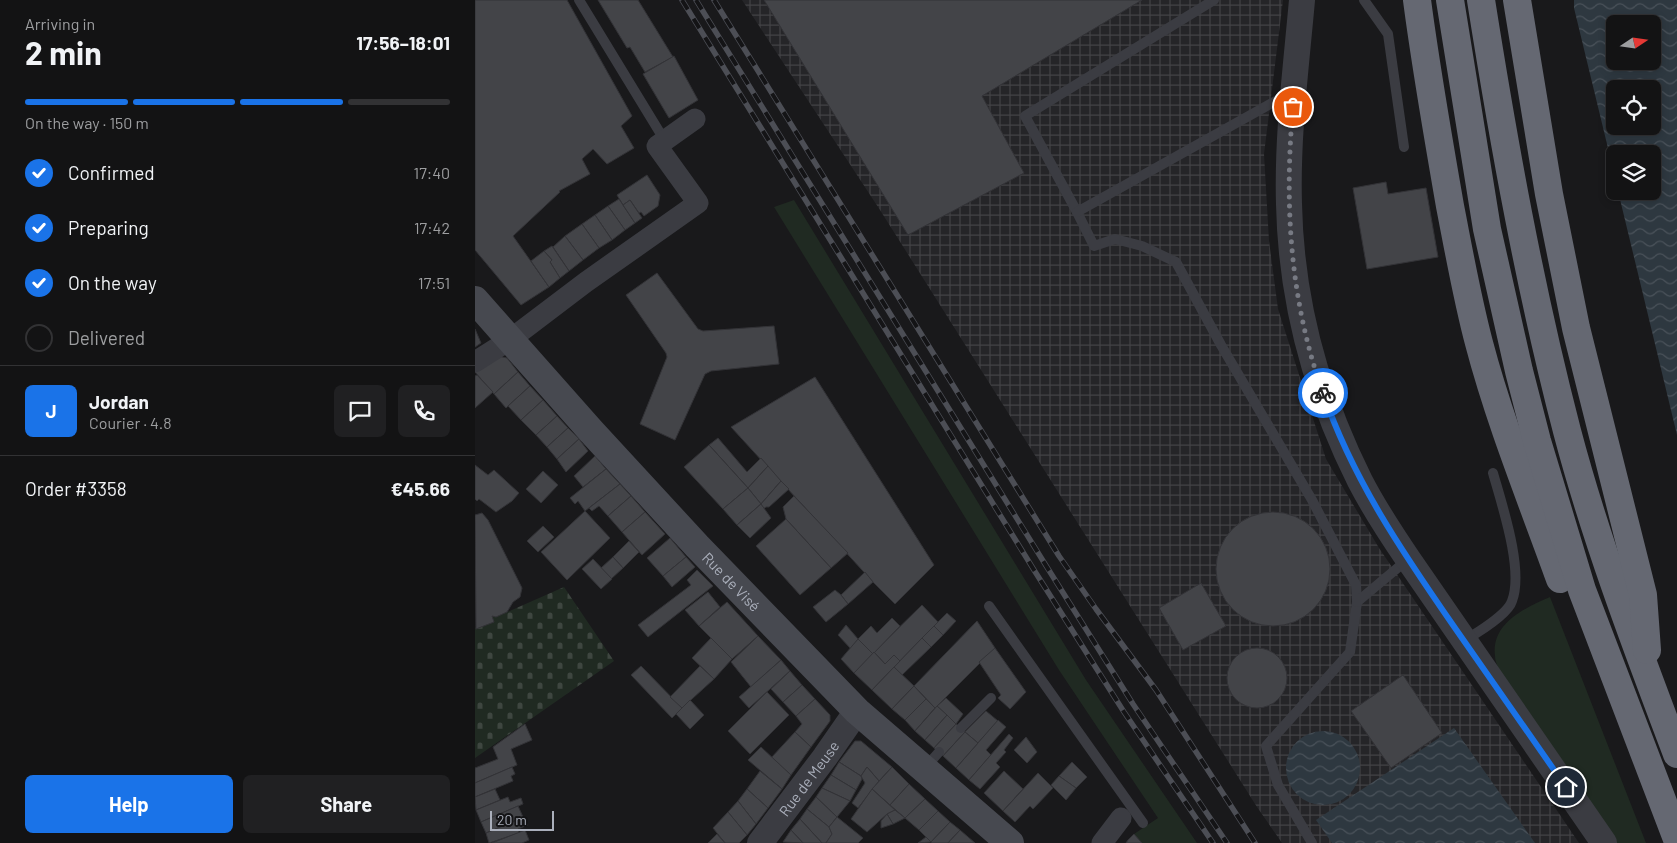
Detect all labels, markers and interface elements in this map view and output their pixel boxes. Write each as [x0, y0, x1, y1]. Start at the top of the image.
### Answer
text: Arriving in [25, 14, 95, 33]
north arrow [1606, 15, 1661, 70]
map controls [1606, 15, 1661, 200]
text: 17:56–18:01 [356, 31, 450, 54]
text: 2 min [25, 33, 102, 71]
button: locate [1606, 80, 1661, 135]
pin [1272, 86, 1314, 128]
icon: bag [1279, 93, 1307, 121]
text: On the way · 150 m [25, 113, 149, 132]
button: layers [1606, 145, 1661, 200]
icon: check [25, 159, 53, 187]
text: Confirmed [68, 161, 155, 184]
text: 17:40 [414, 163, 450, 182]
icon: check [25, 214, 53, 242]
text: Preparing [68, 216, 149, 239]
text: 17:42 [414, 218, 450, 237]
icon: check [25, 269, 53, 297]
text: On the way [68, 271, 157, 294]
text: 17:51 [418, 273, 450, 292]
text: Delivered [68, 326, 145, 349]
courier [1298, 368, 1348, 418]
icon: bike [1309, 379, 1337, 407]
button: chat [334, 385, 386, 437]
button: phone [398, 385, 450, 437]
text: Jordan [89, 390, 149, 413]
text: J [45, 399, 57, 422]
text: Courier · 4.8 [89, 413, 172, 432]
text: Order #3358 [25, 477, 127, 500]
text: €45.66 [391, 477, 450, 500]
street label: Rue de Visé [699, 548, 764, 615]
street label: Rue de Meuse [775, 737, 843, 819]
pin [1545, 766, 1587, 808]
icon: home [1552, 773, 1580, 801]
button: Help [25, 775, 233, 833]
button: Share [243, 775, 450, 833]
scale bar [490, 808, 554, 831]
text: 20 m [497, 811, 527, 828]

